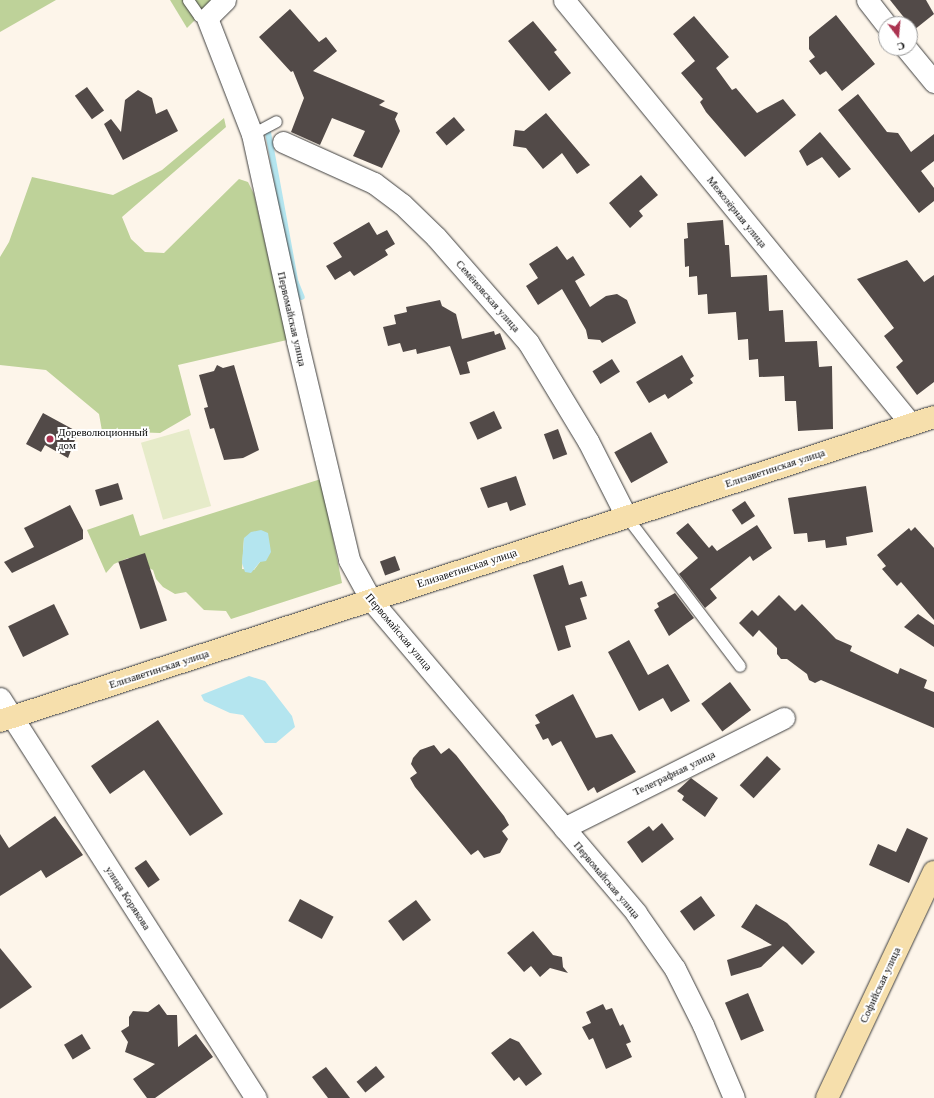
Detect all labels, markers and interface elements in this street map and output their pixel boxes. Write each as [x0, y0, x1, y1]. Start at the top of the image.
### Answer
north arrow [878, 16, 918, 56]
text: С [895, 39, 907, 54]
street label: Межозёрная улица [704, 174, 770, 250]
street label: Семёновская улица [453, 257, 523, 335]
street label: Первомайская улица [275, 270, 309, 368]
place label: Дореволюционный дом [58, 426, 148, 452]
marker: Дореволюционный дом [45, 434, 55, 444]
street label: Елизаветинская улица [723, 446, 827, 490]
street label: Елизаветинская улица [415, 546, 519, 590]
street label: Первомайская улица [363, 591, 435, 673]
street label: Елизаветинская улица [107, 647, 211, 691]
street label: Телеграфная улица [631, 747, 717, 799]
street label: Первомайская улица [571, 839, 643, 921]
street label: улица Корякова [102, 864, 154, 932]
street label: Софийская улица [857, 945, 903, 1025]

